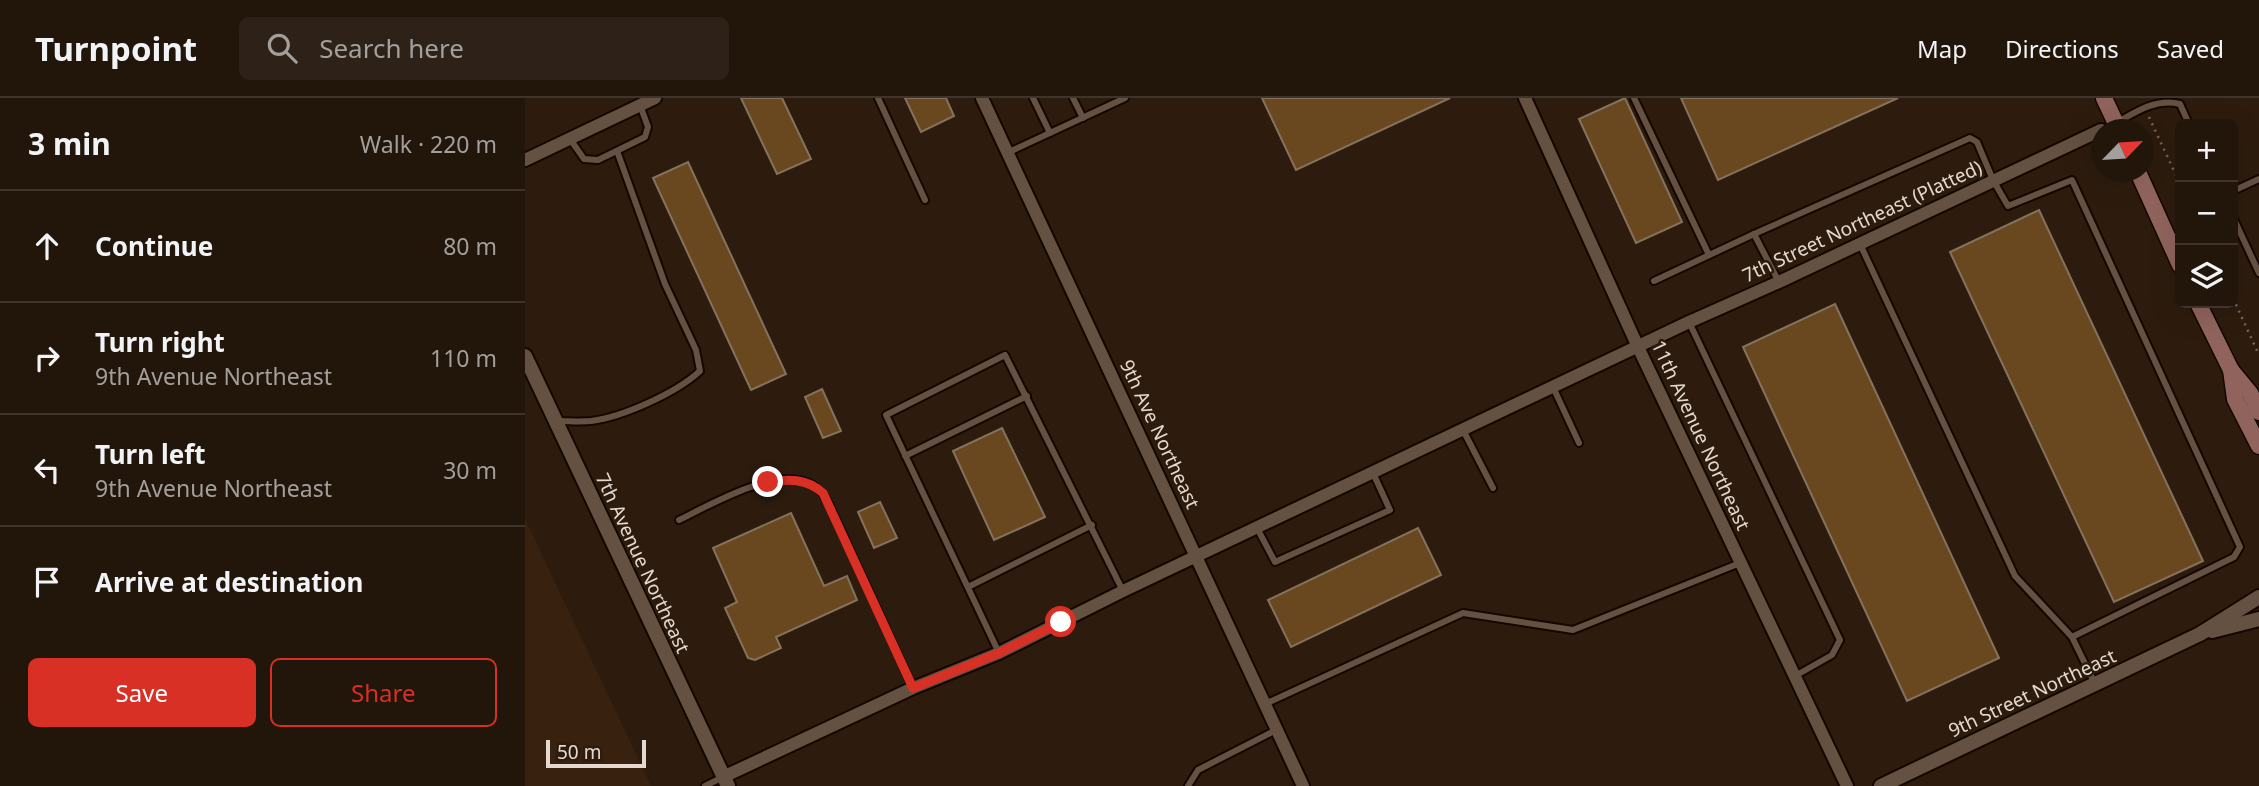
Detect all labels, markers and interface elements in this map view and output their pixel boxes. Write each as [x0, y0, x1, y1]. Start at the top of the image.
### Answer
search box [239, 17, 729, 80]
text: Turnpoint [35, 26, 197, 71]
icon: search [263, 29, 301, 67]
text: Search here [319, 30, 464, 66]
text: Map [1917, 32, 1967, 65]
text: Directions [2005, 32, 2119, 65]
text: Saved [2157, 32, 2224, 65]
north arrow [2091, 119, 2154, 182]
map controls [2175, 119, 2238, 308]
button: + [2175, 119, 2238, 182]
text: 3 min [28, 123, 111, 164]
text: Walk · 220 m [360, 128, 497, 160]
street label: 7th Street Northeast (Platted) [1738, 154, 1986, 288]
button: − [2175, 182, 2238, 245]
icon: ahead [28, 227, 66, 265]
text: Continue [95, 228, 213, 264]
text: 80 m [443, 230, 497, 262]
button: layers [2175, 245, 2238, 308]
text: Turn right [95, 324, 225, 360]
street label: 11th Avenue Northeast [1646, 336, 1757, 534]
icon: right [28, 339, 66, 377]
text: 110 m [430, 342, 497, 374]
street label: 9th Ave Northeast [1114, 355, 1206, 513]
text: 9th Avenue Northeast [95, 360, 332, 392]
text: Turn left [95, 436, 206, 472]
icon: left [28, 451, 66, 489]
text: 30 m [443, 454, 497, 486]
route end [752, 466, 783, 497]
street label: 7th Avenue Northeast [590, 469, 696, 657]
text: 9th Avenue Northeast [95, 472, 332, 504]
icon: arrive [28, 563, 66, 601]
text: Arrive at destination [95, 564, 364, 600]
route start [1045, 606, 1076, 637]
street label: 9th Street Northeast [1944, 643, 2120, 743]
button: Save [28, 658, 256, 727]
button: Share [270, 658, 497, 727]
scale bar [546, 737, 646, 769]
text: 50 m [557, 739, 601, 765]

